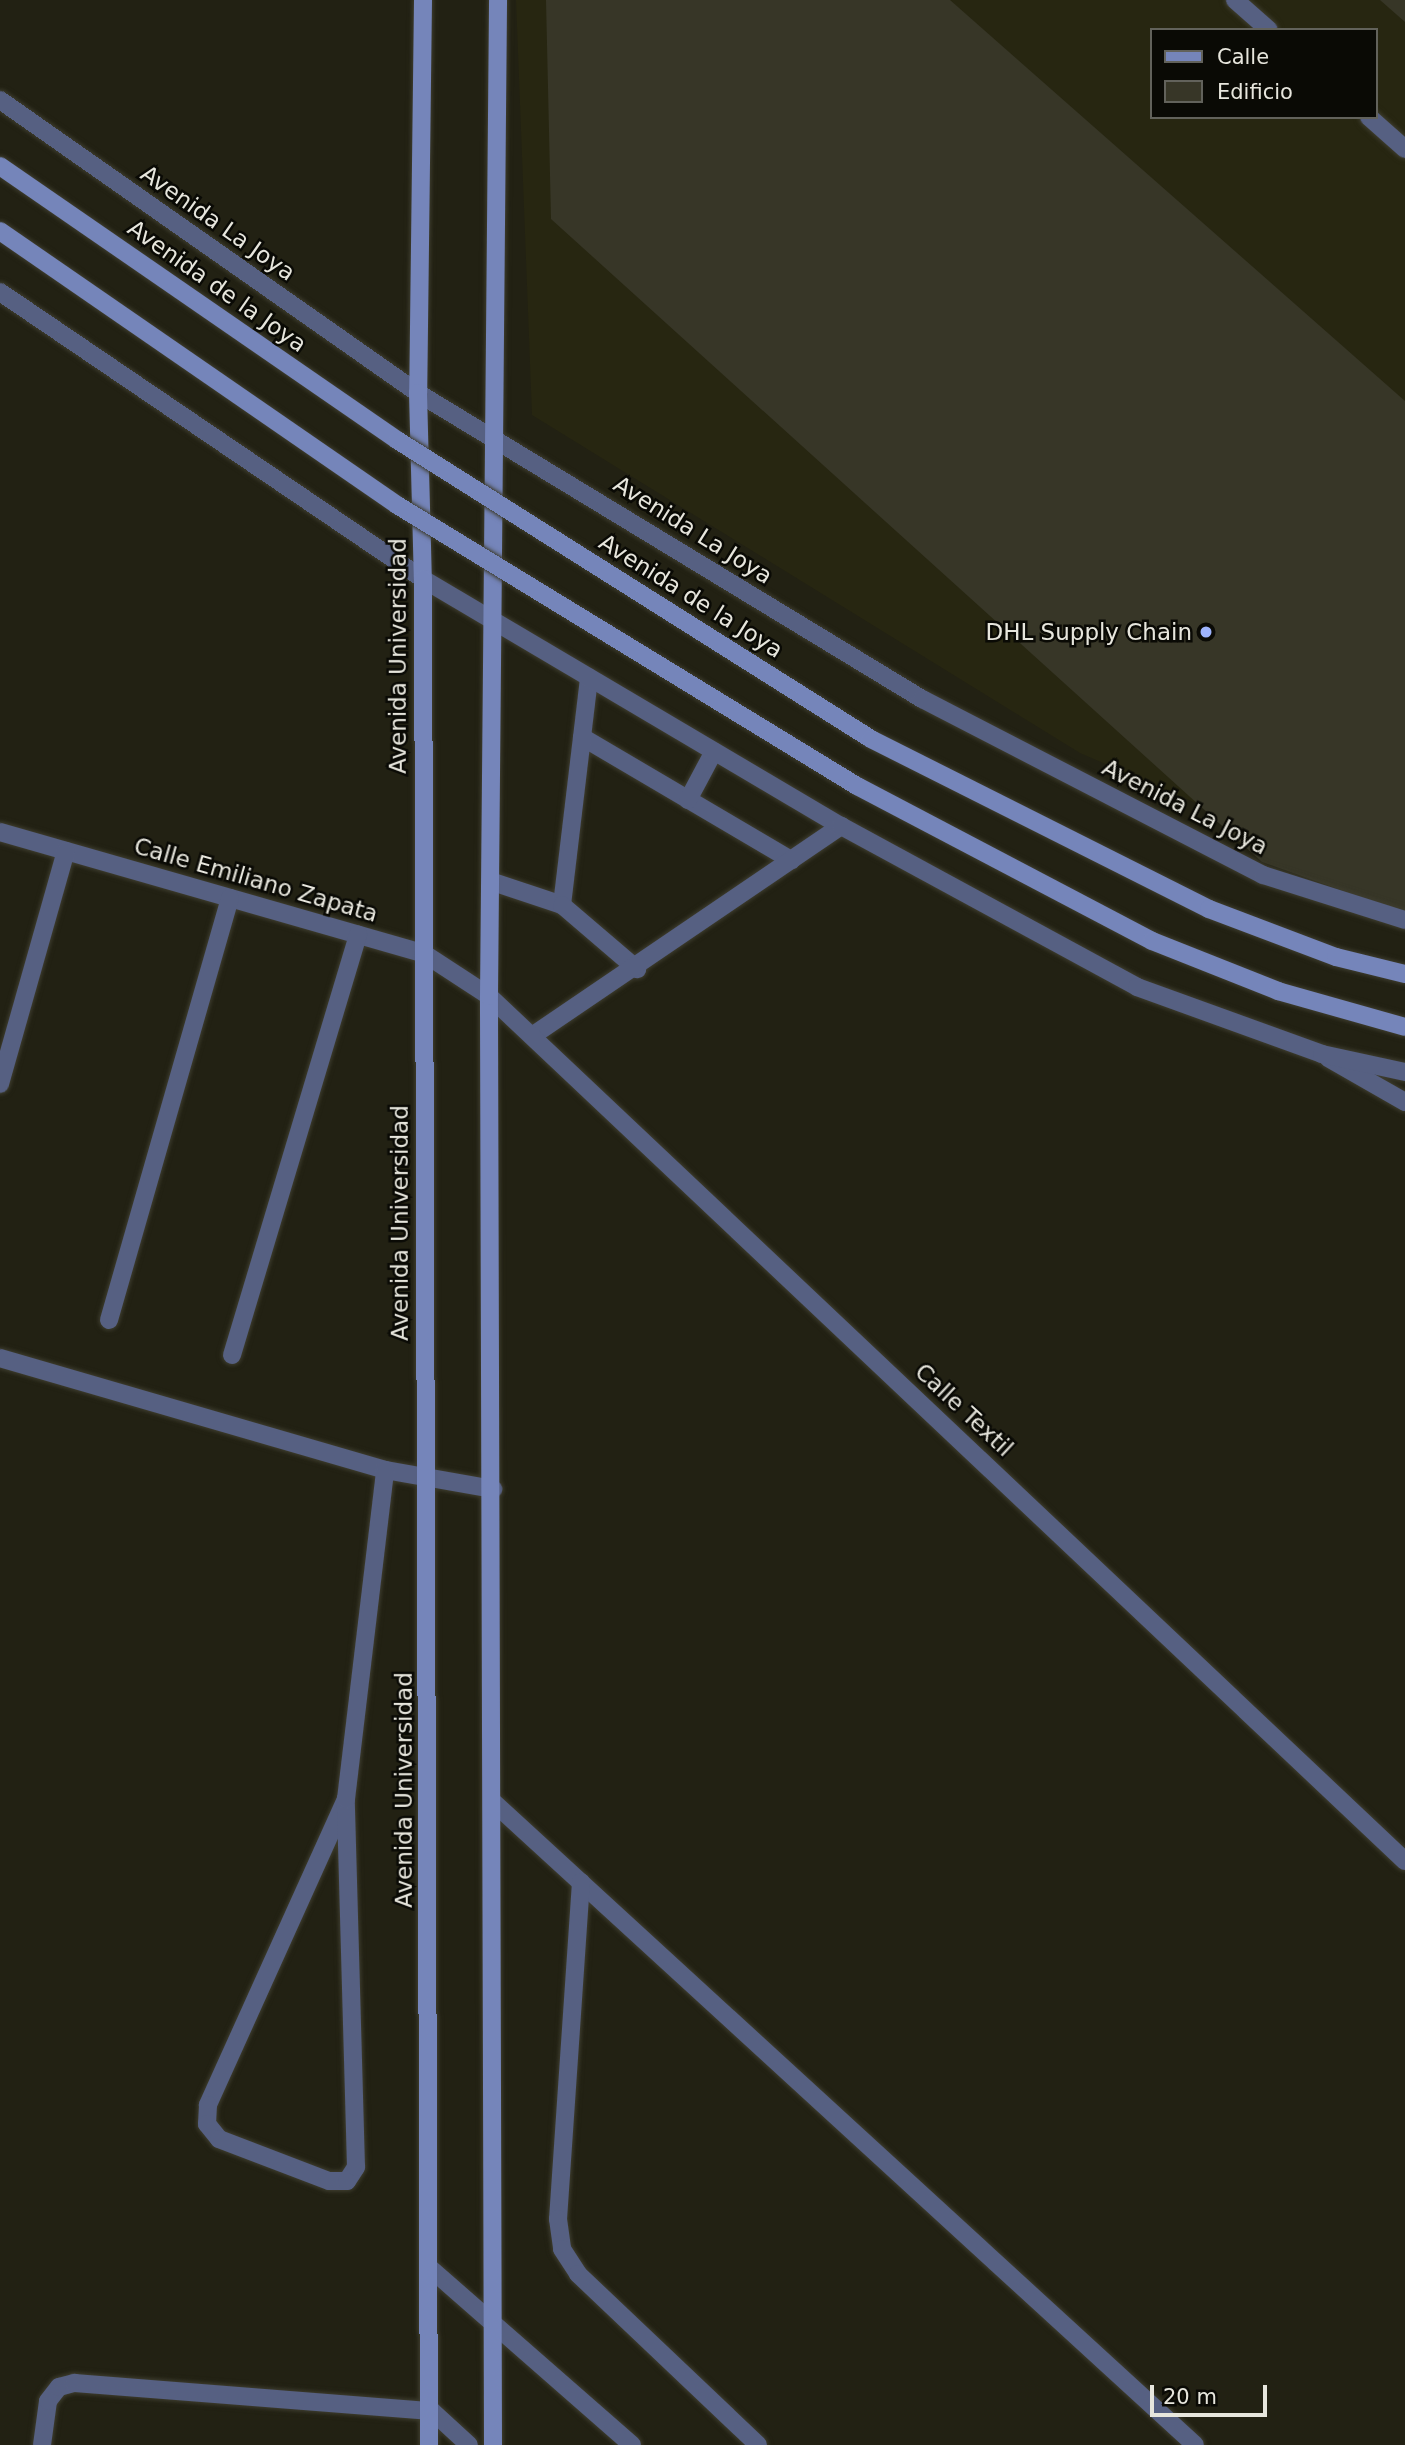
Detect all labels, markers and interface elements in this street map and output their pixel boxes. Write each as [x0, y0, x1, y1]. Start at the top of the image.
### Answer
legend [1150, 28, 1377, 119]
text: Calle [1217, 45, 1269, 69]
text: Edificio [1217, 80, 1293, 104]
street label: Avenida La Joya [136, 160, 300, 286]
street label: Avenida de la Joya [122, 214, 312, 358]
street label: Avenida La Joya [609, 470, 777, 590]
street label: Avenida de la Joya [594, 528, 788, 664]
street label: Avenida Universidad [384, 538, 412, 774]
place label: DHL Supply Chain [985, 618, 1192, 646]
marker: DHL Supply Chain [1198, 624, 1214, 640]
street label: Avenida La Joya [1098, 753, 1272, 861]
street label: Calle Emiliano Zapata [131, 832, 381, 928]
street label: Avenida Universidad [386, 1105, 414, 1341]
street label: Calle Textil [909, 1358, 1019, 1462]
street label: Avenida Universidad [390, 1672, 418, 1908]
scale bar [1153, 2372, 1270, 2416]
text: 20 m [1163, 2385, 1217, 2409]

